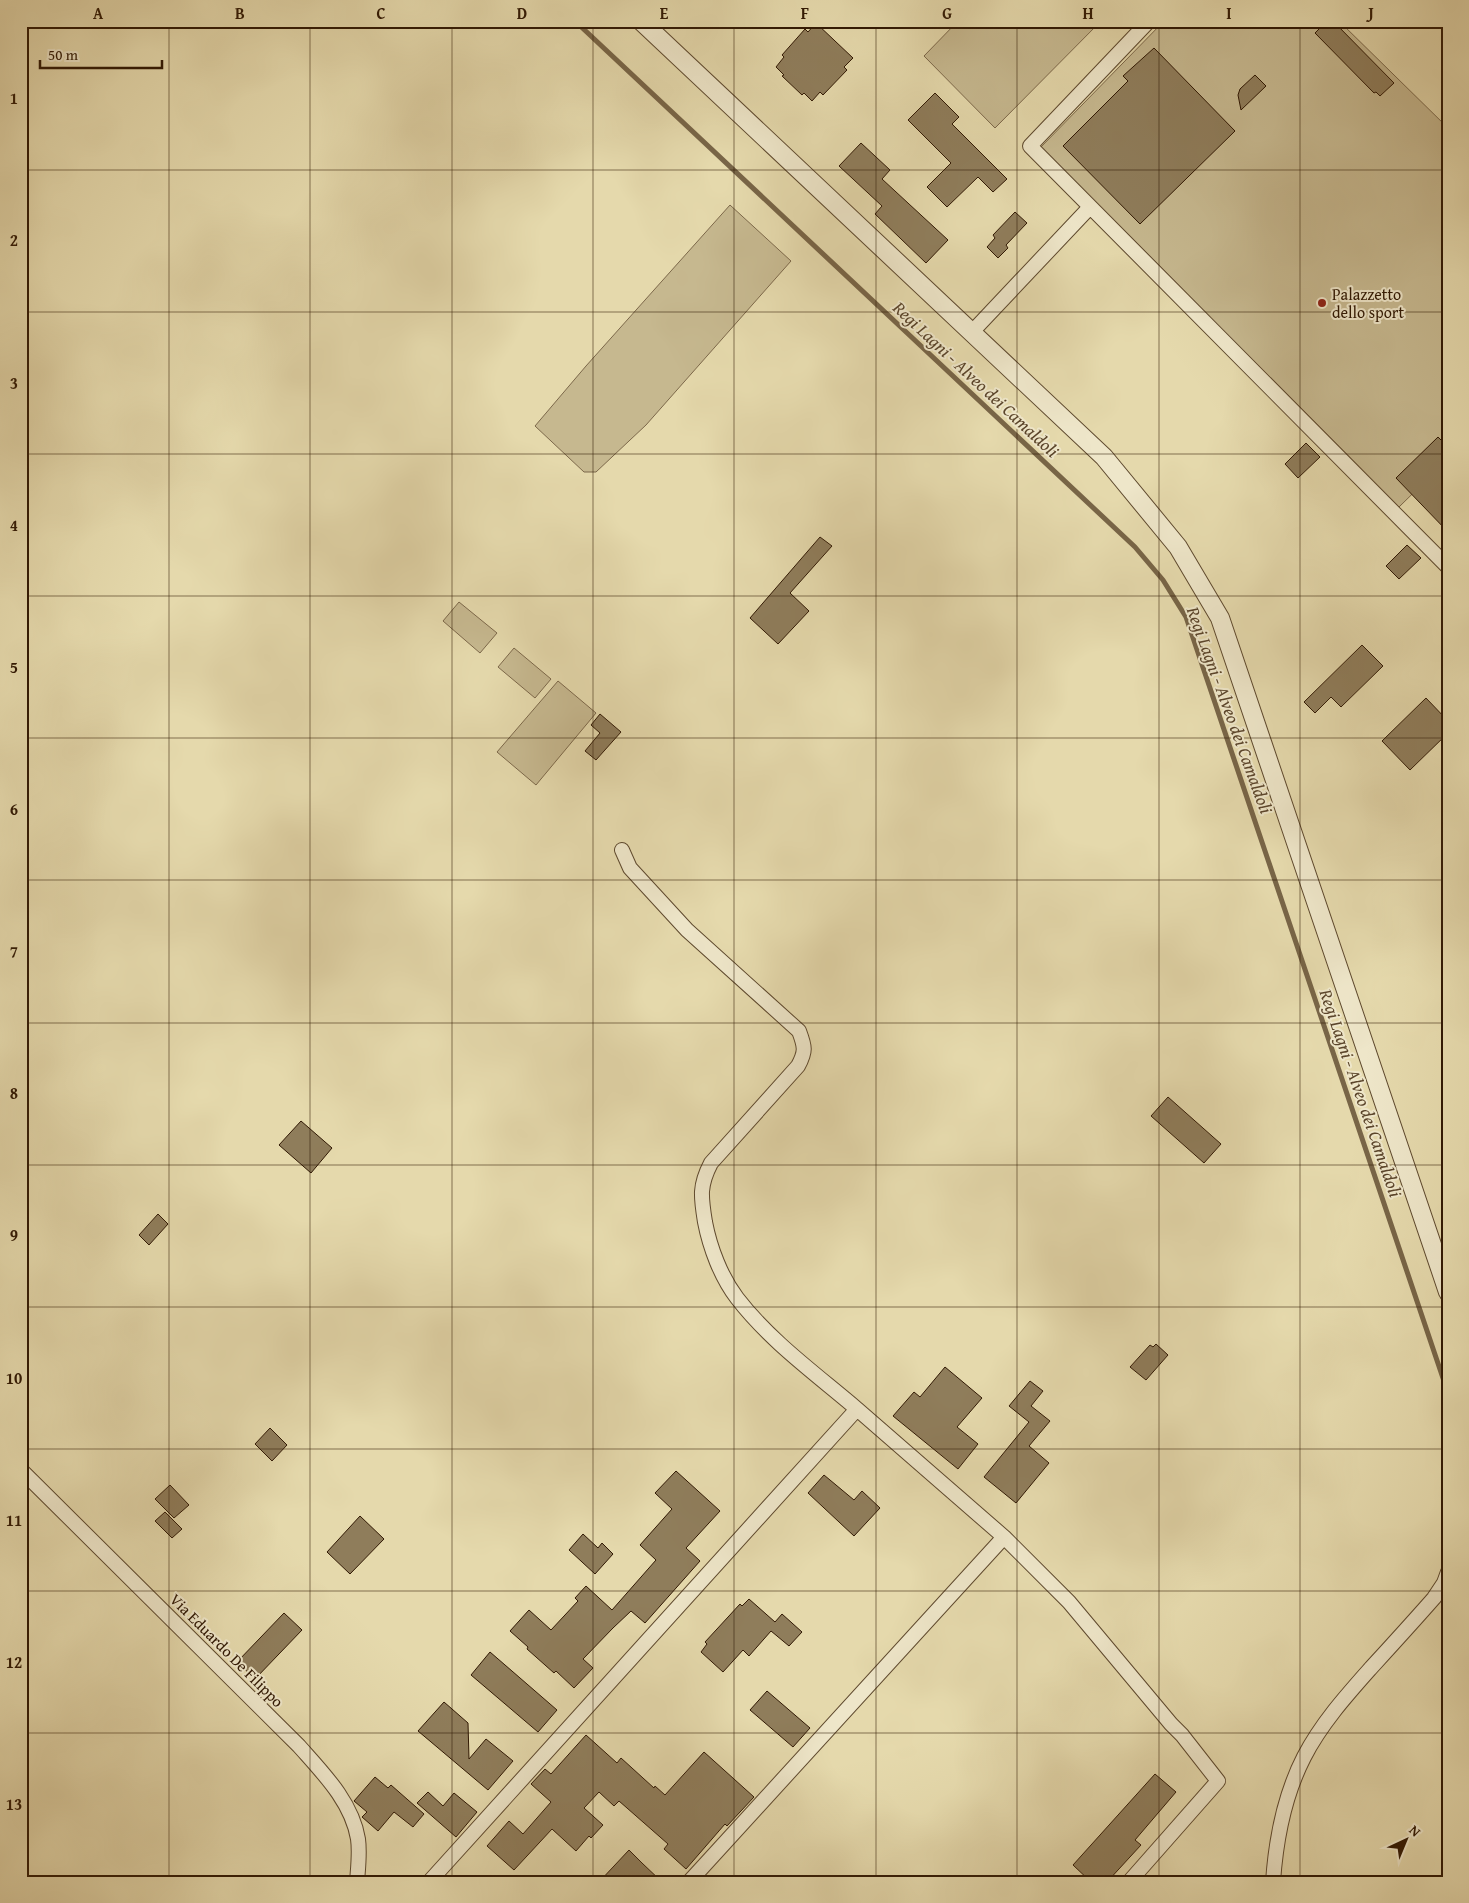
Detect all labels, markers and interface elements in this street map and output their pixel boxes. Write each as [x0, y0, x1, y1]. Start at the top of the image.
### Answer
text: A [93, 1, 104, 25]
text: B [235, 1, 245, 25]
text: C [376, 1, 386, 25]
text: D [517, 1, 527, 25]
text: E [660, 1, 669, 25]
text: F [801, 1, 809, 25]
text: G [942, 1, 952, 25]
text: H [1082, 1, 1094, 25]
text: I [1226, 1, 1232, 25]
text: J [1365, 1, 1374, 25]
scale bar [40, 38, 162, 70]
text: 50 m [48, 44, 79, 65]
text: 1 [10, 86, 18, 110]
text: 2 [10, 228, 18, 252]
place label: Palazzetto dello sport [1332, 282, 1404, 324]
water label: Regi Lagni - Alveo dei Camaldoli [886, 294, 1065, 464]
marker: Palazzetto dello sport [1316, 297, 1328, 309]
text: 3 [10, 371, 18, 395]
text: 4 [10, 513, 18, 537]
water label: Regi Lagni - Alveo dei Camaldoli [1180, 602, 1280, 818]
text: 5 [10, 655, 18, 679]
text: 6 [10, 797, 18, 821]
text: 7 [10, 939, 18, 963]
water label: Regi Lagni - Alveo dei Camaldoli [1312, 984, 1409, 1201]
text: 8 [10, 1081, 18, 1105]
text: 9 [10, 1223, 18, 1247]
text: 10 [6, 1366, 22, 1390]
text: 11 [6, 1508, 22, 1532]
street label: Via Eduardo De Filippo [164, 1587, 290, 1713]
text: 12 [6, 1650, 22, 1674]
text: 13 [6, 1792, 22, 1816]
north arrow [1382, 1816, 1432, 1866]
text: N [1405, 1820, 1426, 1842]

